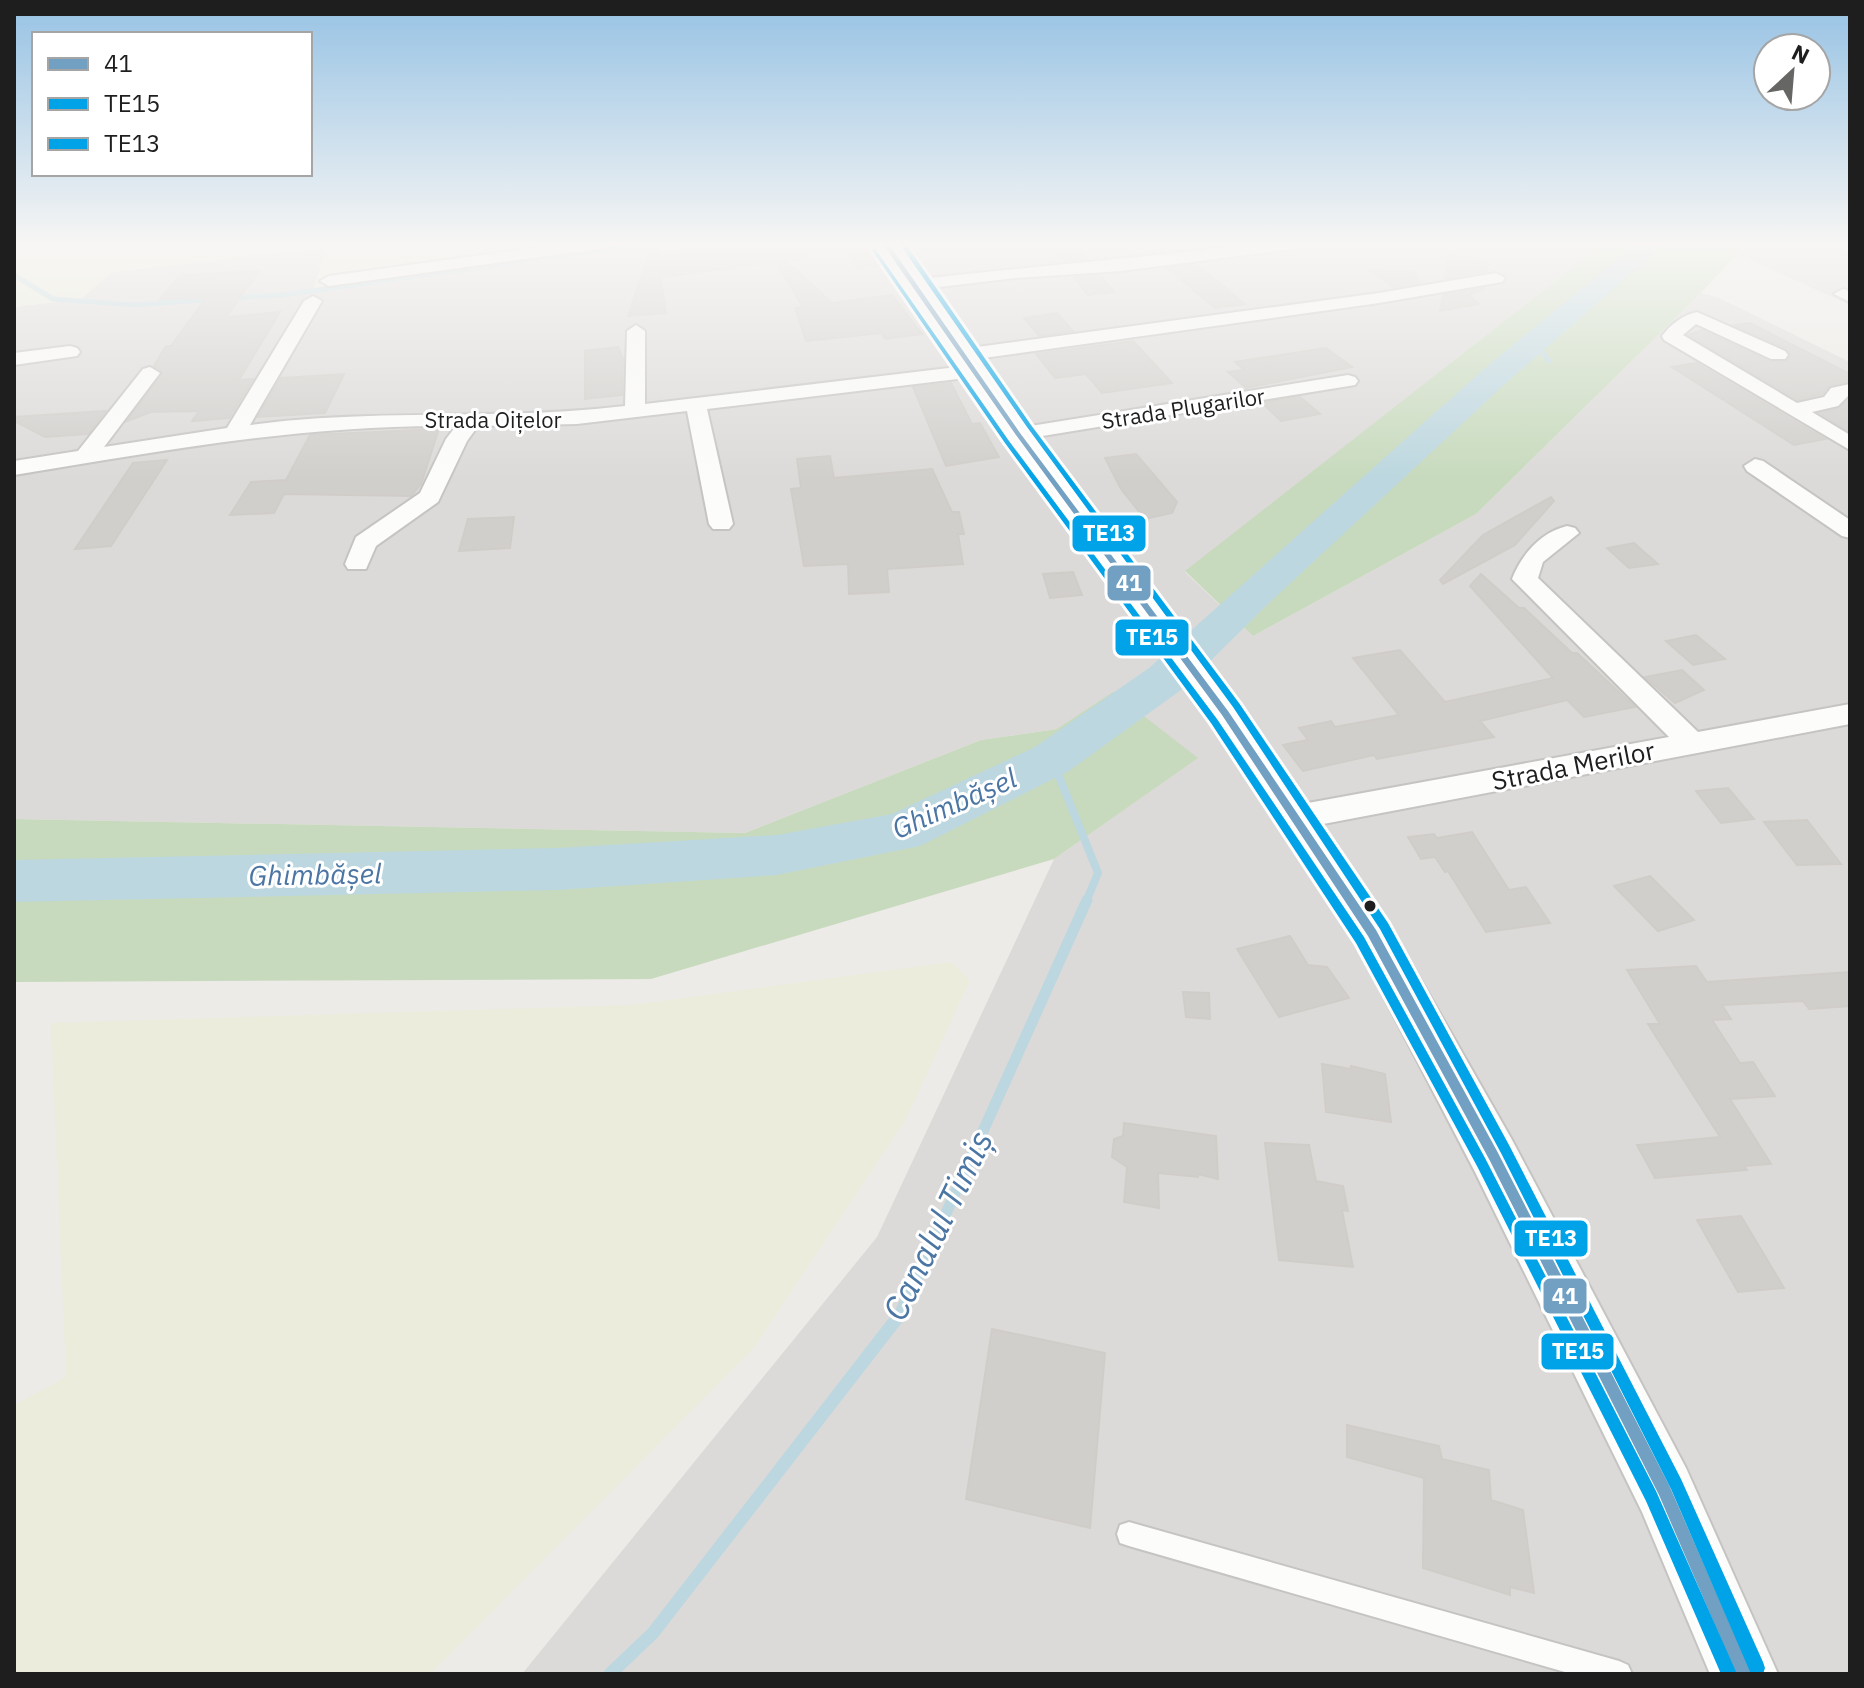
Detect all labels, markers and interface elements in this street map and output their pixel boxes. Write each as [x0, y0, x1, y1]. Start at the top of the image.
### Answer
legend [32, 32, 312, 176]
north arrow [1752, 32, 1832, 112]
text: N [1787, 37, 1815, 70]
text: 41 [104, 47, 133, 79]
text: TE15 [104, 87, 161, 119]
text: TE13 [104, 127, 161, 159]
street label: Strada Plugarilor [1099, 381, 1267, 435]
street label: Strada Oițelor [424, 405, 562, 434]
line badge: TE13 [1071, 514, 1147, 553]
text: TE13 [1083, 518, 1135, 547]
line badge: 41 [1106, 564, 1152, 602]
text: 41 [1116, 568, 1142, 597]
line badge: TE15 [1114, 618, 1190, 657]
text: TE15 [1126, 622, 1178, 651]
street label: Strada Merilor [1489, 732, 1658, 797]
water label: Ghimbășel [886, 759, 1023, 847]
water label: Ghimbășel [248, 854, 382, 894]
unlabelled marker [1362, 898, 1378, 914]
water label: Canalul Timiș [872, 1123, 1002, 1327]
line badge: TE13 [1513, 1219, 1589, 1258]
text: TE13 [1525, 1223, 1577, 1252]
line badge: 41 [1542, 1277, 1588, 1315]
text: 41 [1552, 1281, 1578, 1310]
line badge: TE15 [1540, 1332, 1615, 1371]
text: TE15 [1552, 1336, 1604, 1365]

